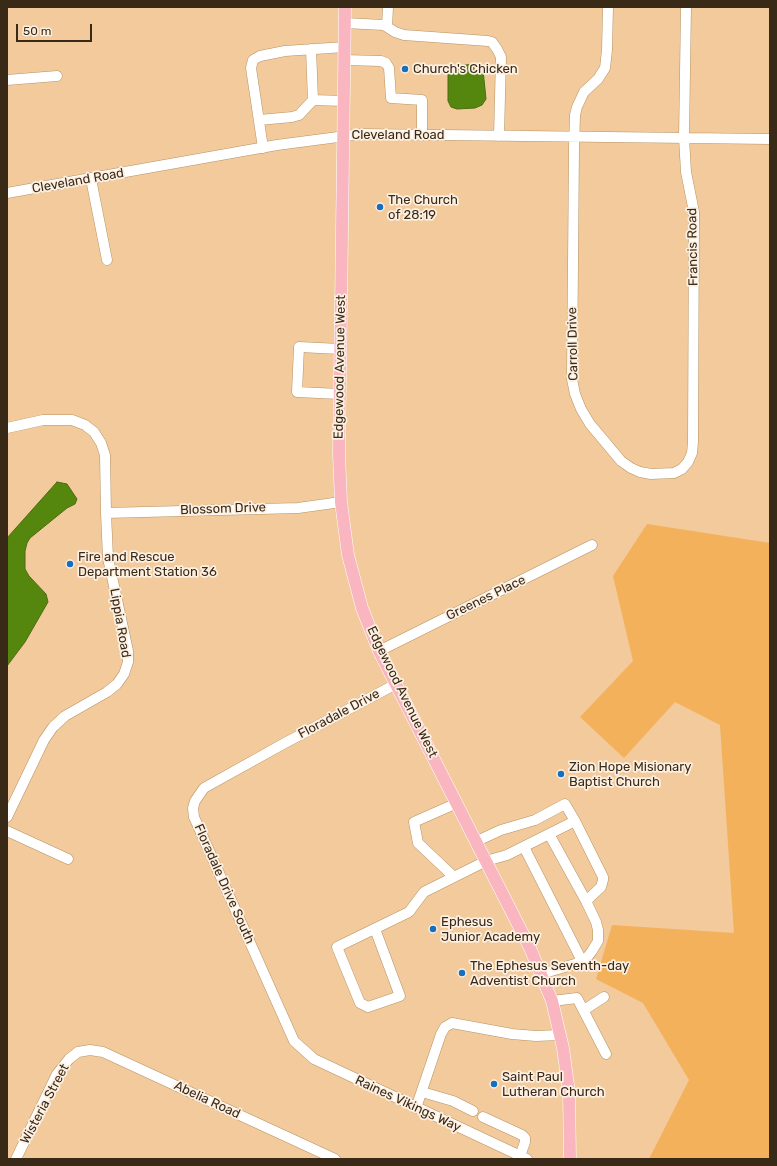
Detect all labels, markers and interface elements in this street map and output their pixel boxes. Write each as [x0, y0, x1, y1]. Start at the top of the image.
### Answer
scale bar [18, 16, 94, 42]
text: 50 m [23, 24, 51, 38]
place label: Church's Chicken [413, 61, 518, 77]
marker: Church's Chicken [400, 64, 410, 74]
street label: Cleveland Road [351, 127, 445, 143]
street label: Cleveland Road [31, 165, 125, 197]
place label: The Church of 28:19 [388, 192, 458, 223]
marker: The Church of 28:19 [375, 202, 385, 212]
street label: Francis Road [685, 208, 701, 286]
street label: Edgewood Avenue West [331, 295, 349, 439]
street label: Carroll Drive [565, 307, 581, 381]
street label: Blossom Drive [180, 500, 266, 518]
place label: Fire and Rescue Department Station 36 [78, 549, 217, 580]
marker: Fire and Rescue Department Station 36 [65, 559, 75, 569]
street label: Greenes Place [444, 572, 528, 624]
street label: Lippia Road [106, 587, 134, 659]
street label: Edgewood Avenue West [363, 624, 441, 760]
street label: Floradale Drive [296, 686, 382, 742]
place label: Zion Hope Misionary Baptist Church [569, 759, 691, 790]
marker: Zion Hope Misionary Baptist Church [556, 769, 566, 779]
street label: Floradale Drive South [191, 822, 257, 946]
place label: Ephesus Junior Academy [441, 914, 540, 945]
marker: Ephesus Junior Academy [428, 924, 438, 934]
place label: The Ephesus Seventh-day Adventist Church [470, 958, 629, 989]
marker: The Ephesus Seventh-day Adventist Church [457, 968, 467, 978]
street label: Wisteria Street [17, 1061, 73, 1147]
place label: Saint Paul Lutheran Church [502, 1069, 605, 1100]
street label: Raines Vikings Way [353, 1073, 463, 1135]
street label: Abelia Road [171, 1078, 243, 1122]
marker: Saint Paul Lutheran Church [489, 1079, 499, 1089]

